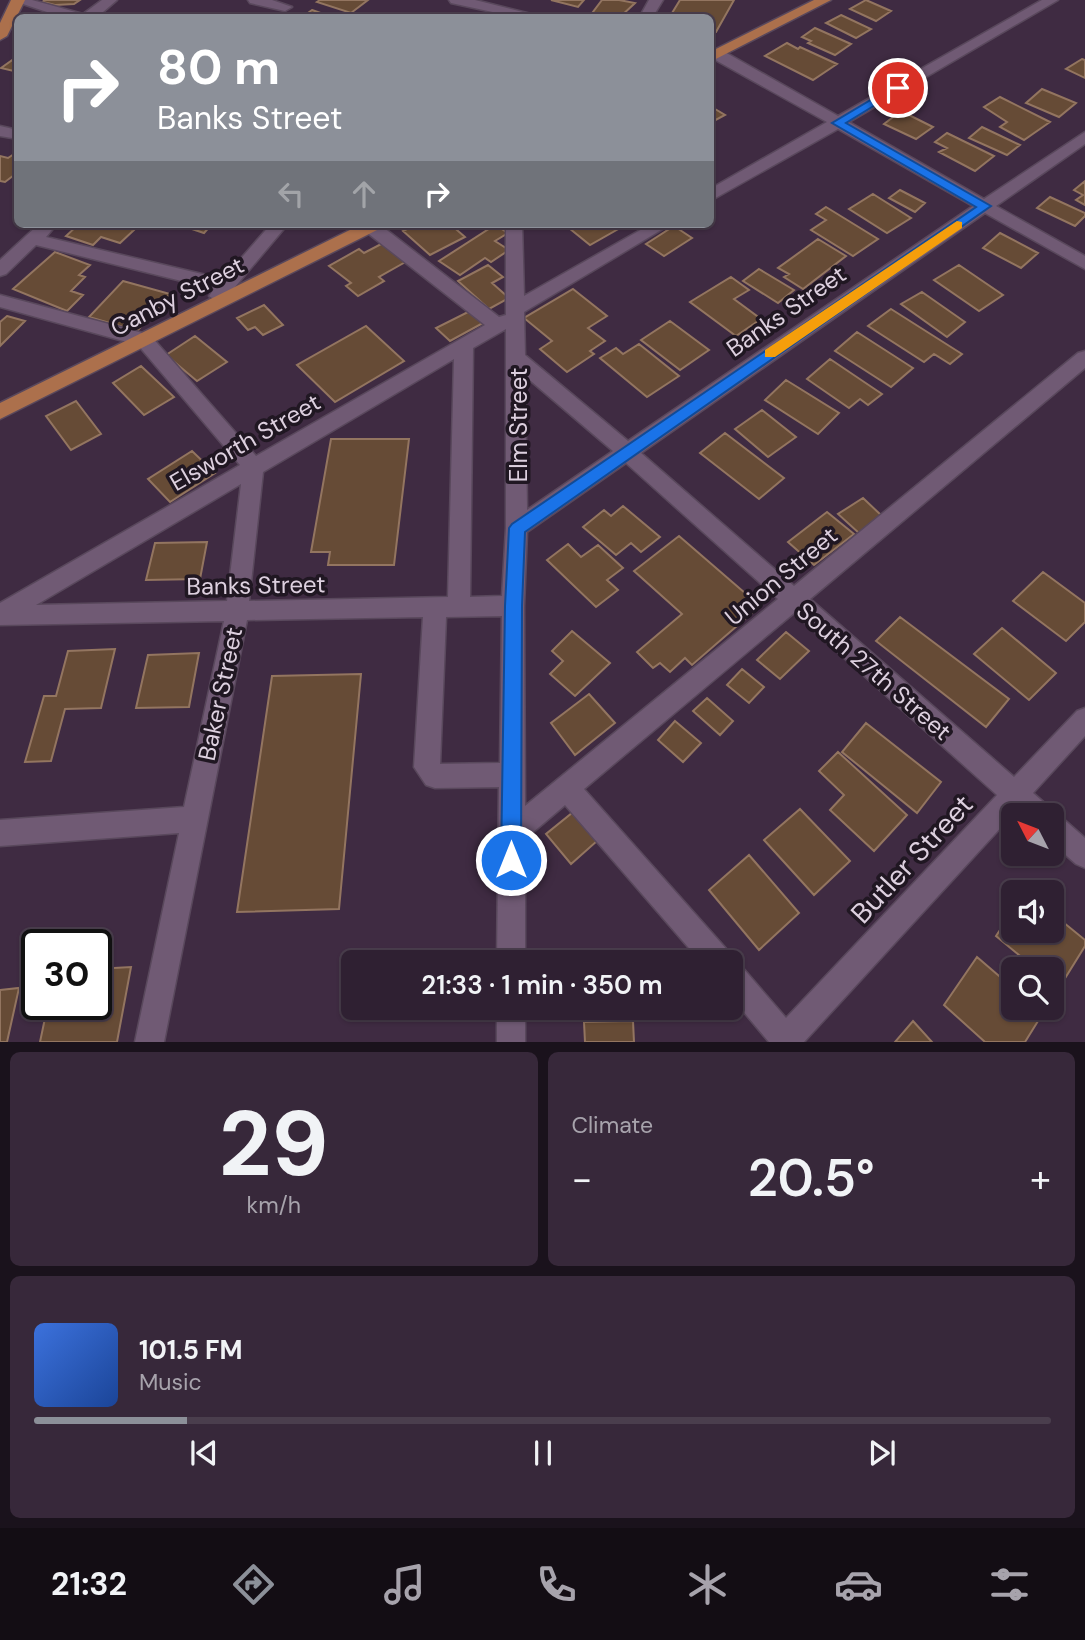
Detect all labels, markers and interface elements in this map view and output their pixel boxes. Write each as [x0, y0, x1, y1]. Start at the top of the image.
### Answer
text: 80 m [157, 35, 280, 99]
icon: right [42, 42, 133, 133]
pin [868, 58, 928, 118]
icon: arrive [879, 69, 917, 107]
text: Banks Street [157, 97, 343, 139]
icon: left [272, 175, 310, 213]
icon: ahead [345, 175, 383, 213]
icon: right [418, 175, 456, 213]
street label: Canby Street [105, 249, 249, 343]
street label: Banks Street [720, 258, 852, 364]
street label: Elm Street [503, 368, 534, 482]
street label: Elsworth Street [164, 386, 326, 498]
street label: Union Street [718, 520, 844, 632]
street label: Banks Street [186, 568, 326, 602]
street label: South 27th Street [790, 595, 958, 747]
street label: Baker Street [191, 624, 249, 764]
street label: Butler Street [843, 787, 981, 931]
north arrow [1001, 803, 1064, 866]
map controls [1001, 803, 1064, 1020]
position arrow [474, 823, 548, 897]
button: sound [1001, 880, 1064, 943]
speed limit sign: 30 [21, 929, 112, 1020]
button: search [1001, 957, 1064, 1020]
text: 21:33 · 1 min · 350 m [421, 968, 663, 1002]
text: 29 [219, 1085, 329, 1203]
text: Climate [572, 1110, 653, 1140]
text: 20.5° [748, 1144, 875, 1212]
text: − [572, 1154, 592, 1204]
text: + [1030, 1154, 1051, 1204]
text: km/h [247, 1190, 301, 1220]
text: 101.5 FM [139, 1333, 243, 1367]
text: Music [139, 1367, 202, 1397]
icon: previous [185, 1434, 223, 1472]
icon: pause [524, 1434, 562, 1472]
icon: next [863, 1434, 901, 1472]
icon: directions [229, 1560, 278, 1609]
icon: music [380, 1560, 429, 1609]
icon: phone [532, 1560, 581, 1609]
icon: climate [683, 1560, 732, 1609]
icon: car [834, 1560, 883, 1609]
icon: filters [985, 1560, 1034, 1609]
text: 21:32 [51, 1563, 127, 1605]

